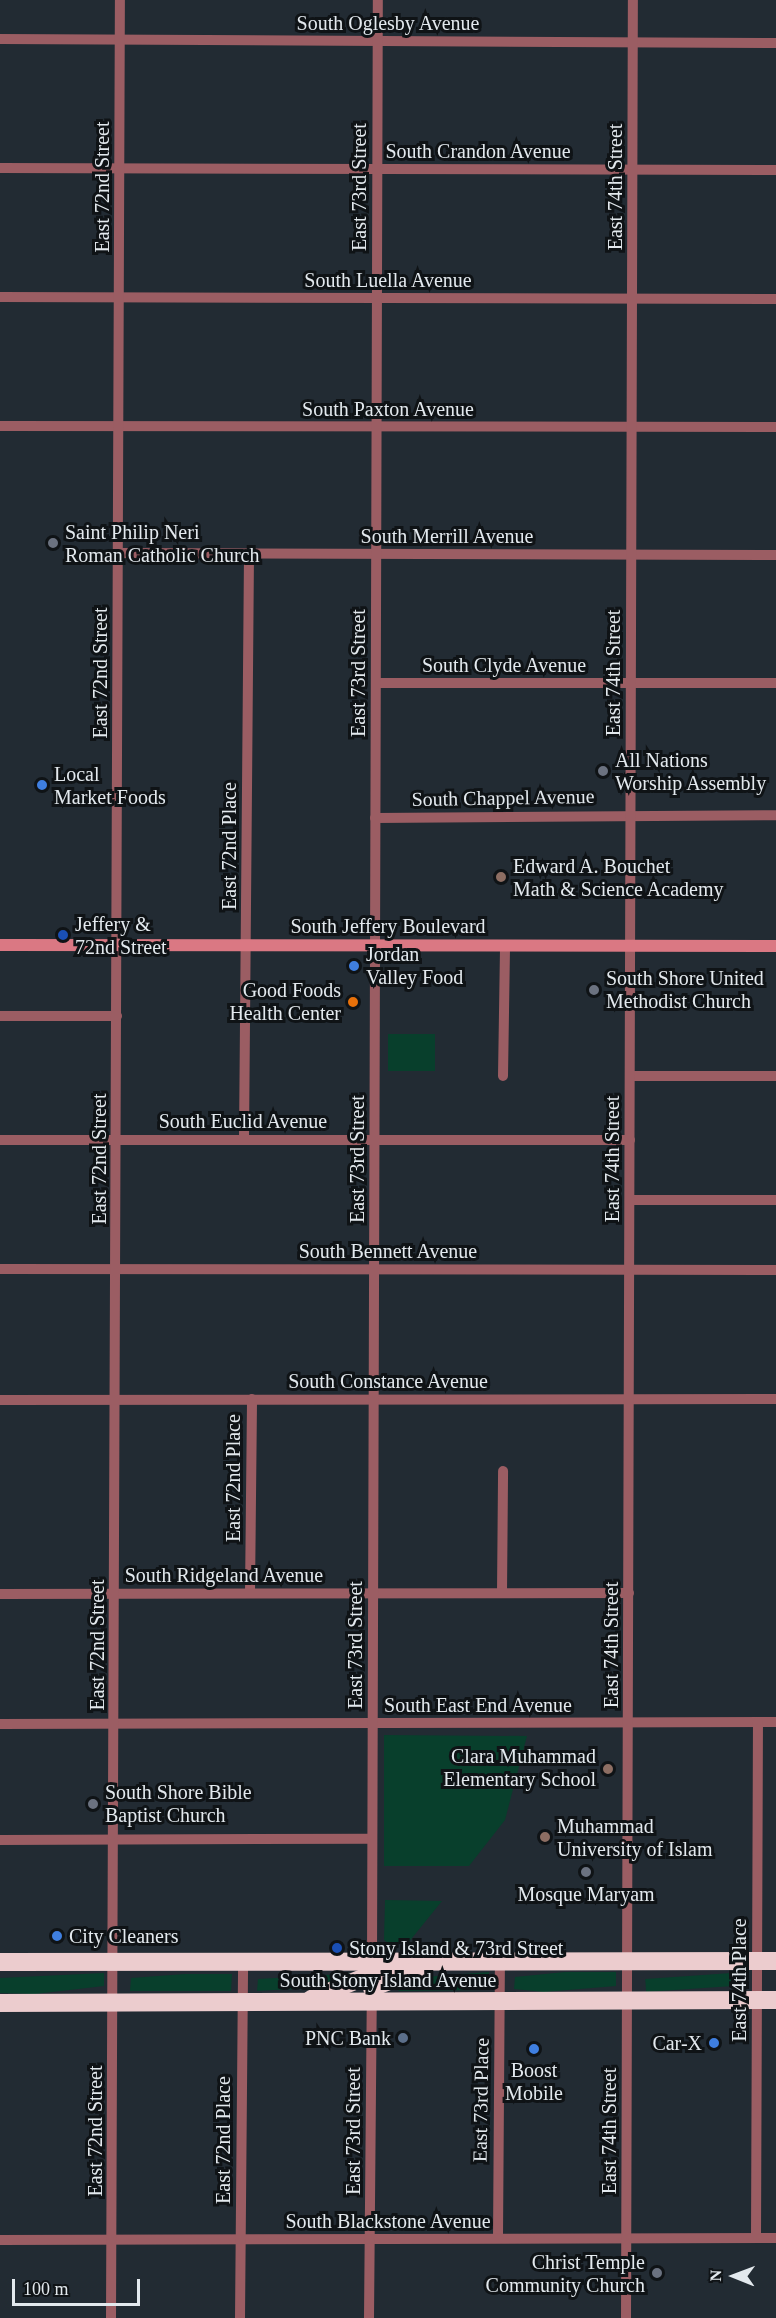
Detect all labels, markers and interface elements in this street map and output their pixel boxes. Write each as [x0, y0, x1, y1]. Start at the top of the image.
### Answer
street label: South Oglesby Avenue [296, 11, 480, 35]
street label: East 72nd Street [90, 121, 114, 253]
street label: East 73rd Street [347, 123, 371, 251]
street label: East 74th Street [603, 124, 627, 250]
street label: South Crandon Avenue [385, 139, 571, 163]
street label: South Luella Avenue [304, 268, 472, 292]
street label: South Paxton Avenue [302, 397, 474, 421]
place label: Saint Philip Neri Roman Catholic Church [65, 520, 259, 567]
street label: South Merrill Avenue [360, 524, 534, 548]
marker: Saint Philip Neri Roman Catholic Church [46, 536, 60, 550]
street label: East 72nd Street [88, 607, 112, 739]
street label: East 73rd Street [346, 609, 370, 737]
street label: East 74th Street [601, 610, 625, 736]
street label: South Clyde Avenue [421, 653, 587, 677]
place label: All Nations Worship Assembly [615, 748, 767, 795]
place label: Local Market Foods [54, 762, 166, 809]
marker: All Nations Worship Assembly [596, 764, 610, 778]
marker: Local Market Foods [35, 778, 49, 792]
street label: East 72nd Place [217, 782, 241, 910]
street label: South Chappel Avenue [411, 784, 595, 812]
place label: Edward A. Bouchet Math & Science Academy [513, 854, 725, 901]
marker: Edward A. Bouchet Math & Science Academy [494, 870, 508, 884]
place label: Jeffery & 72nd Street [75, 912, 167, 959]
street label: South Jeffery Boulevard [290, 914, 486, 938]
marker: Jeffery & 72nd Street [56, 928, 70, 942]
place label: Jordan Valley Food [366, 942, 463, 989]
marker: Jordan Valley Food [347, 959, 361, 973]
place label: South Shore United Methodist Church [606, 966, 764, 1013]
place label: Good Foods Health Center [229, 978, 341, 1025]
marker: South Shore United Methodist Church [587, 983, 601, 997]
marker: Good Foods Health Center [346, 995, 360, 1009]
street label: East 72nd Street [87, 1093, 111, 1225]
street label: East 73rd Street [345, 1095, 369, 1223]
street label: East 74th Street [600, 1096, 624, 1222]
street label: South Euclid Avenue [158, 1109, 328, 1133]
street label: South Bennett Avenue [298, 1239, 478, 1263]
street label: South Constance Avenue [288, 1369, 488, 1393]
street label: East 72nd Place [221, 1414, 245, 1542]
street label: South Ridgeland Avenue [124, 1563, 324, 1587]
street label: East 72nd Street [85, 1579, 109, 1711]
street label: East 73rd Street [343, 1581, 367, 1709]
street label: East 74th Street [599, 1582, 623, 1708]
street label: South East End Avenue [383, 1693, 573, 1717]
place label: Clara Muhammad Elementary School [443, 1745, 596, 1792]
marker: Clara Muhammad Elementary School [601, 1762, 615, 1776]
place label: South Shore Bible Baptist Church [105, 1780, 252, 1827]
marker: South Shore Bible Baptist Church [86, 1797, 100, 1811]
place label: Muhammad University of Islam [557, 1814, 713, 1861]
marker: Muhammad University of Islam [538, 1830, 552, 1844]
marker: Mosque Maryam [579, 1865, 593, 1879]
place label: Mosque Maryam [517, 1882, 655, 1906]
street label: East 74th Place [727, 1918, 751, 2042]
place label: City Cleaners [69, 1924, 178, 1948]
marker: City Cleaners [50, 1929, 64, 1943]
place label: Stony Island & 73rd Street [349, 1936, 563, 1960]
marker: Stony Island & 73rd Street [330, 1941, 344, 1955]
street label: South Stony Island Avenue [279, 1968, 497, 1992]
place label: PNC Bank [305, 2026, 391, 2050]
marker: PNC Bank [396, 2031, 410, 2045]
place label: Car-X [652, 2031, 702, 2055]
marker: Car-X [707, 2036, 721, 2050]
street label: East 73rd Place [468, 2038, 494, 2162]
marker: Boost Mobile [527, 2042, 541, 2056]
place label: Boost Mobile [505, 2058, 563, 2105]
street label: East 72nd Street [83, 2065, 107, 2197]
street label: East 73rd Street [341, 2067, 365, 2195]
street label: East 74th Street [597, 2068, 621, 2194]
street label: East 72nd Place [211, 2076, 235, 2204]
street label: South Blackstone Avenue [285, 2209, 491, 2233]
north arrow [704, 2246, 764, 2306]
place label: Christ Temple Community Church [486, 2250, 645, 2297]
marker: Christ Temple Community Church [650, 2266, 664, 2280]
scale bar [15, 2267, 142, 2305]
text: N [707, 2270, 724, 2282]
text: 100 m [23, 2279, 69, 2299]

